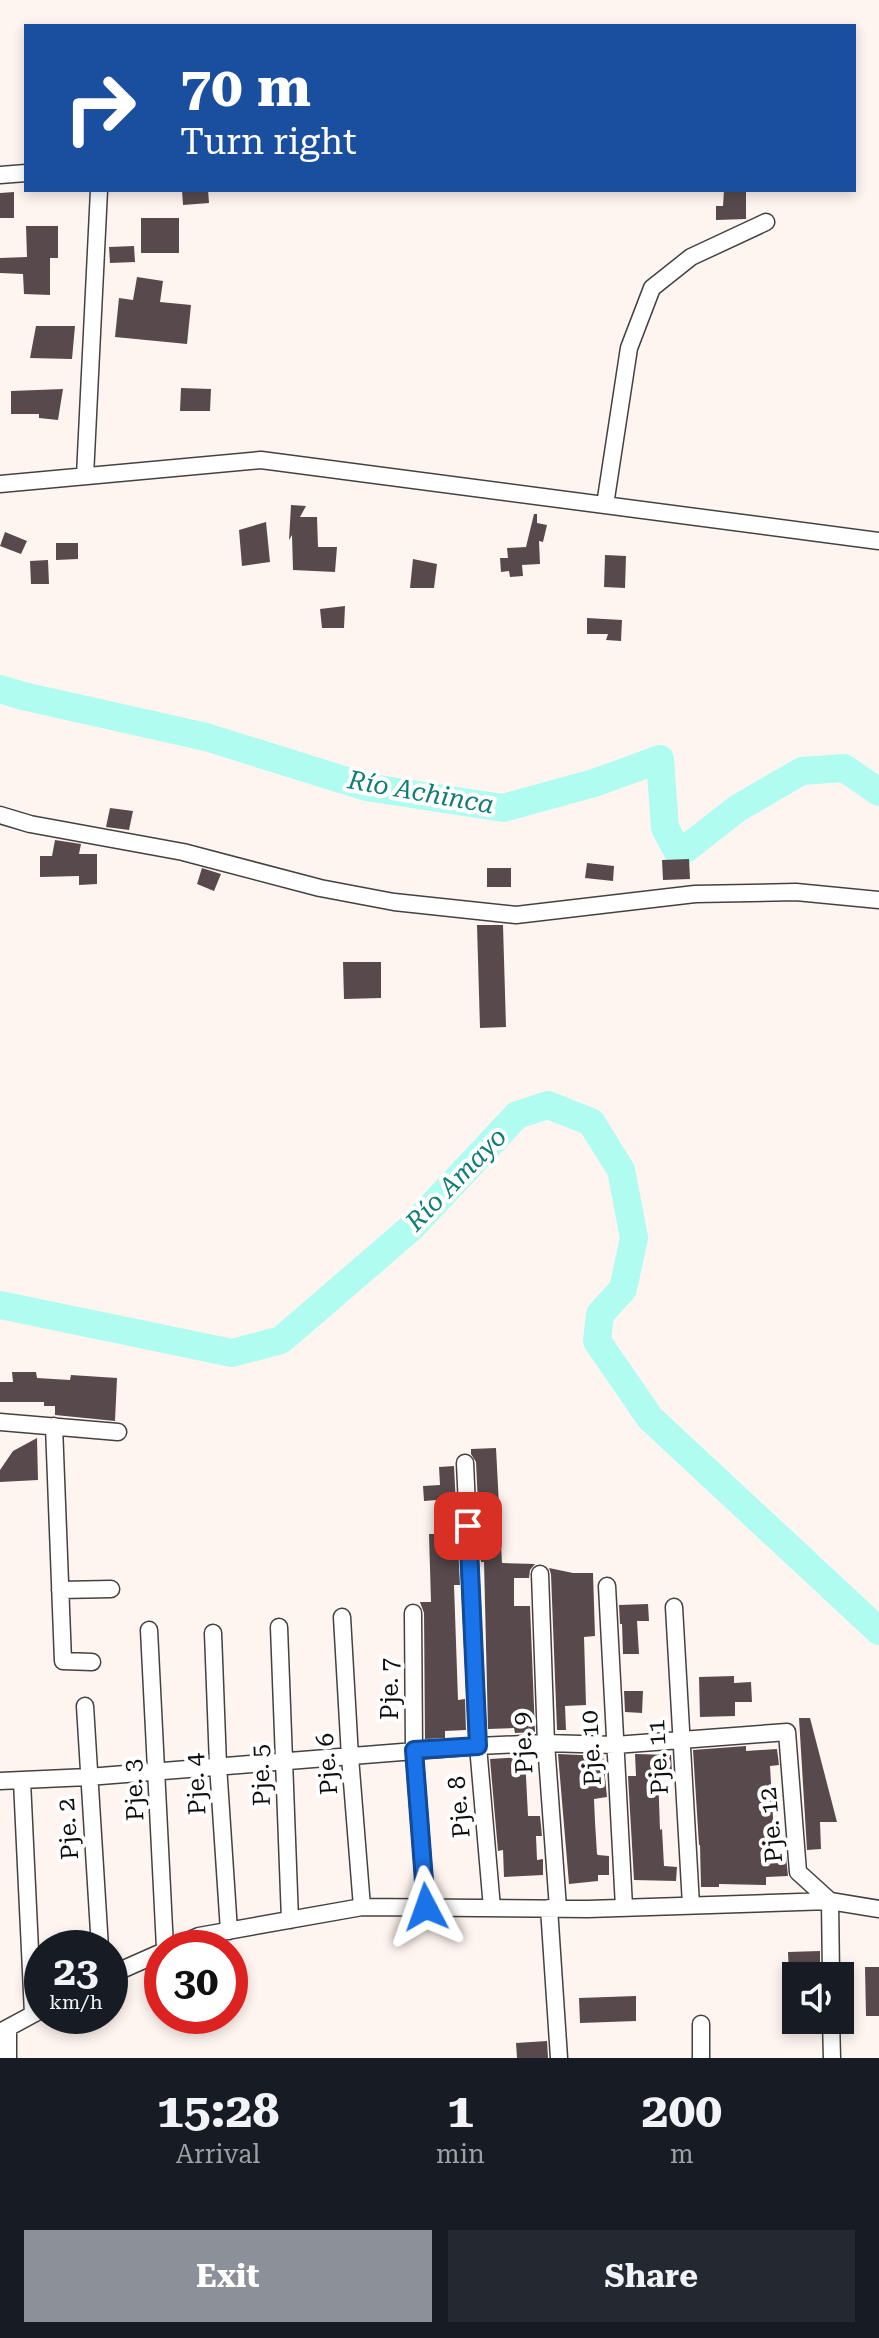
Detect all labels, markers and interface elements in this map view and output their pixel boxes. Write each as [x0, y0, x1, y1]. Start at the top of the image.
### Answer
text: 70 m [180, 54, 311, 120]
icon: right [48, 56, 152, 160]
text: Turn right [180, 121, 357, 163]
water label: Río Achinca [345, 764, 496, 820]
water label: Río Amayo [399, 1121, 512, 1237]
pin [434, 1492, 502, 1560]
icon: arrive [446, 1504, 490, 1548]
street label: Pje. 7 [376, 1658, 404, 1720]
street label: Pje. 10 [575, 1710, 607, 1786]
street label: Pje. 9 [507, 1711, 539, 1775]
street label: Pje. 11 [642, 1719, 674, 1795]
street label: Pje. 6 [311, 1732, 343, 1796]
street label: Pje. 5 [246, 1744, 276, 1806]
street label: Pje. 4 [180, 1752, 212, 1816]
street label: Pje. 3 [118, 1758, 150, 1822]
street label: Pje. 8 [442, 1775, 476, 1839]
street label: Pje. 12 [754, 1786, 788, 1864]
street label: Pje. 2 [52, 1797, 84, 1861]
position arrow [384, 1865, 468, 1949]
speed limit sign: 30 [144, 1930, 248, 2034]
text: 23 [54, 1948, 98, 1995]
map controls [782, 1962, 854, 2034]
button: sound [782, 1962, 854, 2034]
text: km/h [49, 1990, 103, 2014]
text: 15:28 [157, 2083, 279, 2139]
text: 1 [447, 2083, 474, 2139]
text: 200 [642, 2083, 722, 2139]
text: Arrival [176, 2139, 260, 2169]
text: min [436, 2139, 485, 2169]
text: m [670, 2139, 694, 2169]
button: Exit [24, 2230, 432, 2322]
button: Share [448, 2230, 855, 2322]

